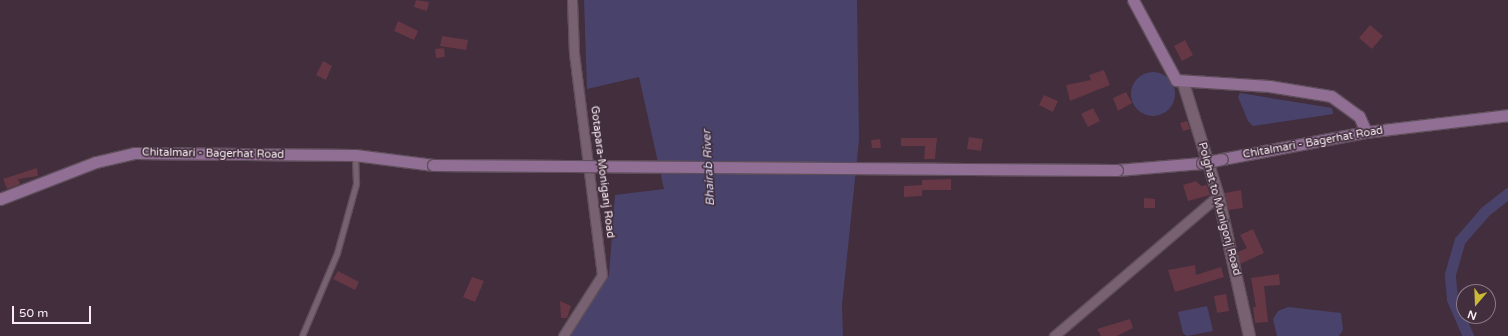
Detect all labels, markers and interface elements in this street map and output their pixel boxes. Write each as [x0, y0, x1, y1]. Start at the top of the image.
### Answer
street label: Gotapara-Moniganj Road [587, 105, 617, 239]
street label: Chitalmari - Bagerhat Road [1242, 124, 1384, 162]
water label: Bhairab River [700, 129, 718, 207]
street label: Polghat to Munigonj Road [1195, 141, 1243, 277]
street label: Chitalmari - Bagerhat Road [142, 146, 284, 162]
north arrow [1456, 284, 1496, 324]
scale bar [14, 298, 93, 324]
text: 50 m [19, 306, 48, 320]
text: N [1466, 307, 1479, 322]

